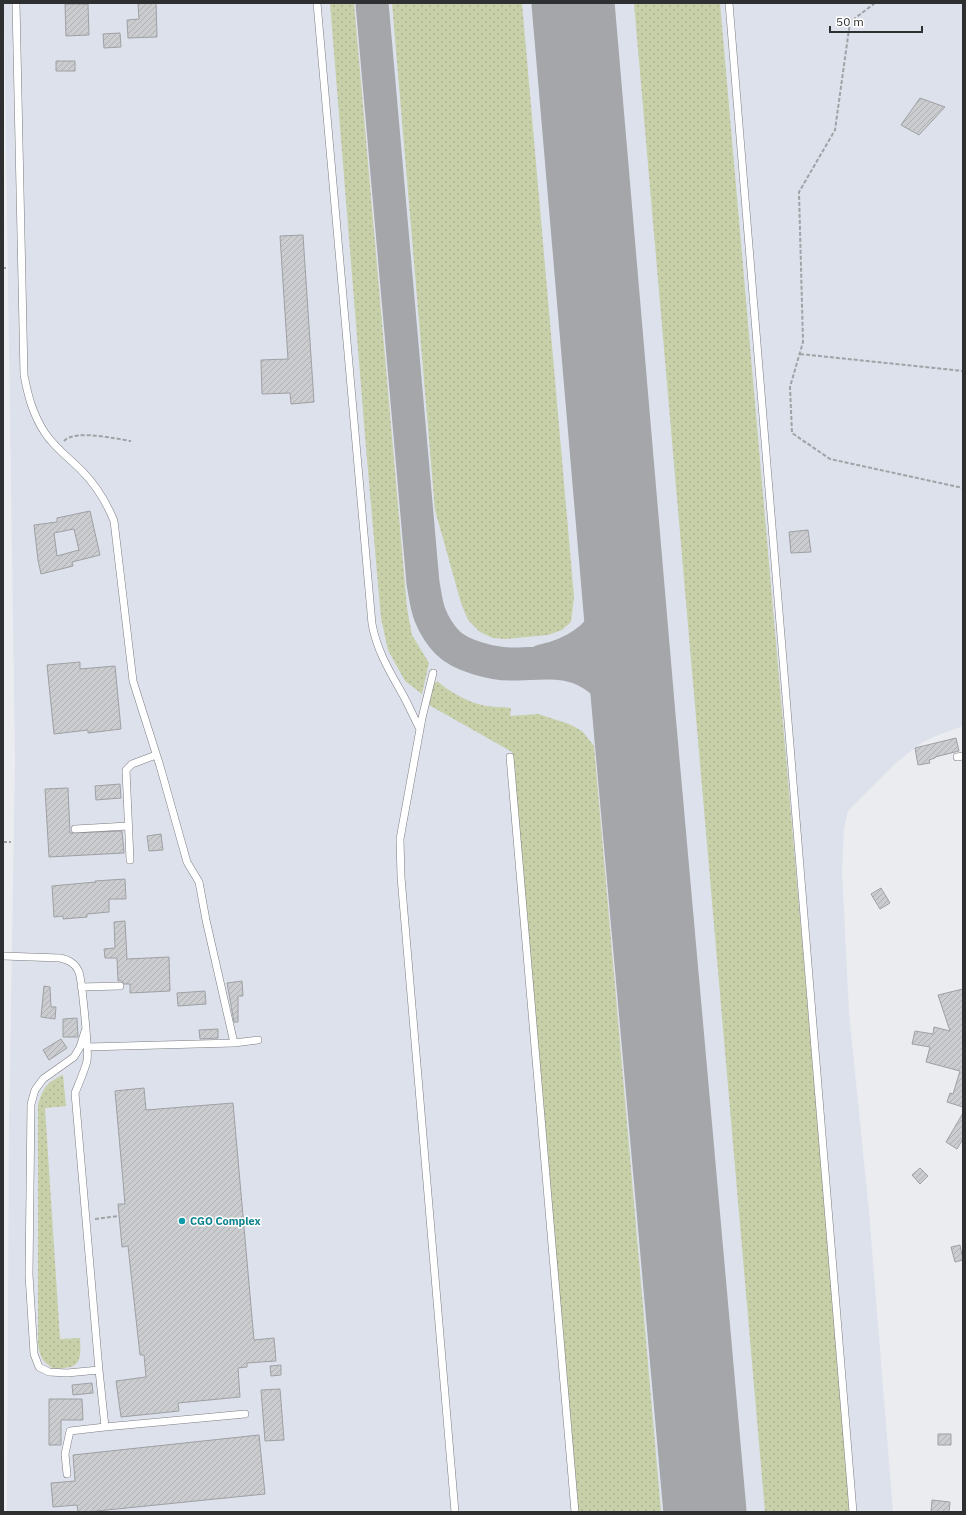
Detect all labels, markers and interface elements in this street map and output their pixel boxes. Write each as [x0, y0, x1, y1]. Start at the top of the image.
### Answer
scale bar [830, 8, 922, 34]
text: 50 m [836, 14, 864, 29]
place label: CGO Complex [190, 1214, 261, 1228]
marker: CGO Complex [177, 1216, 187, 1226]

